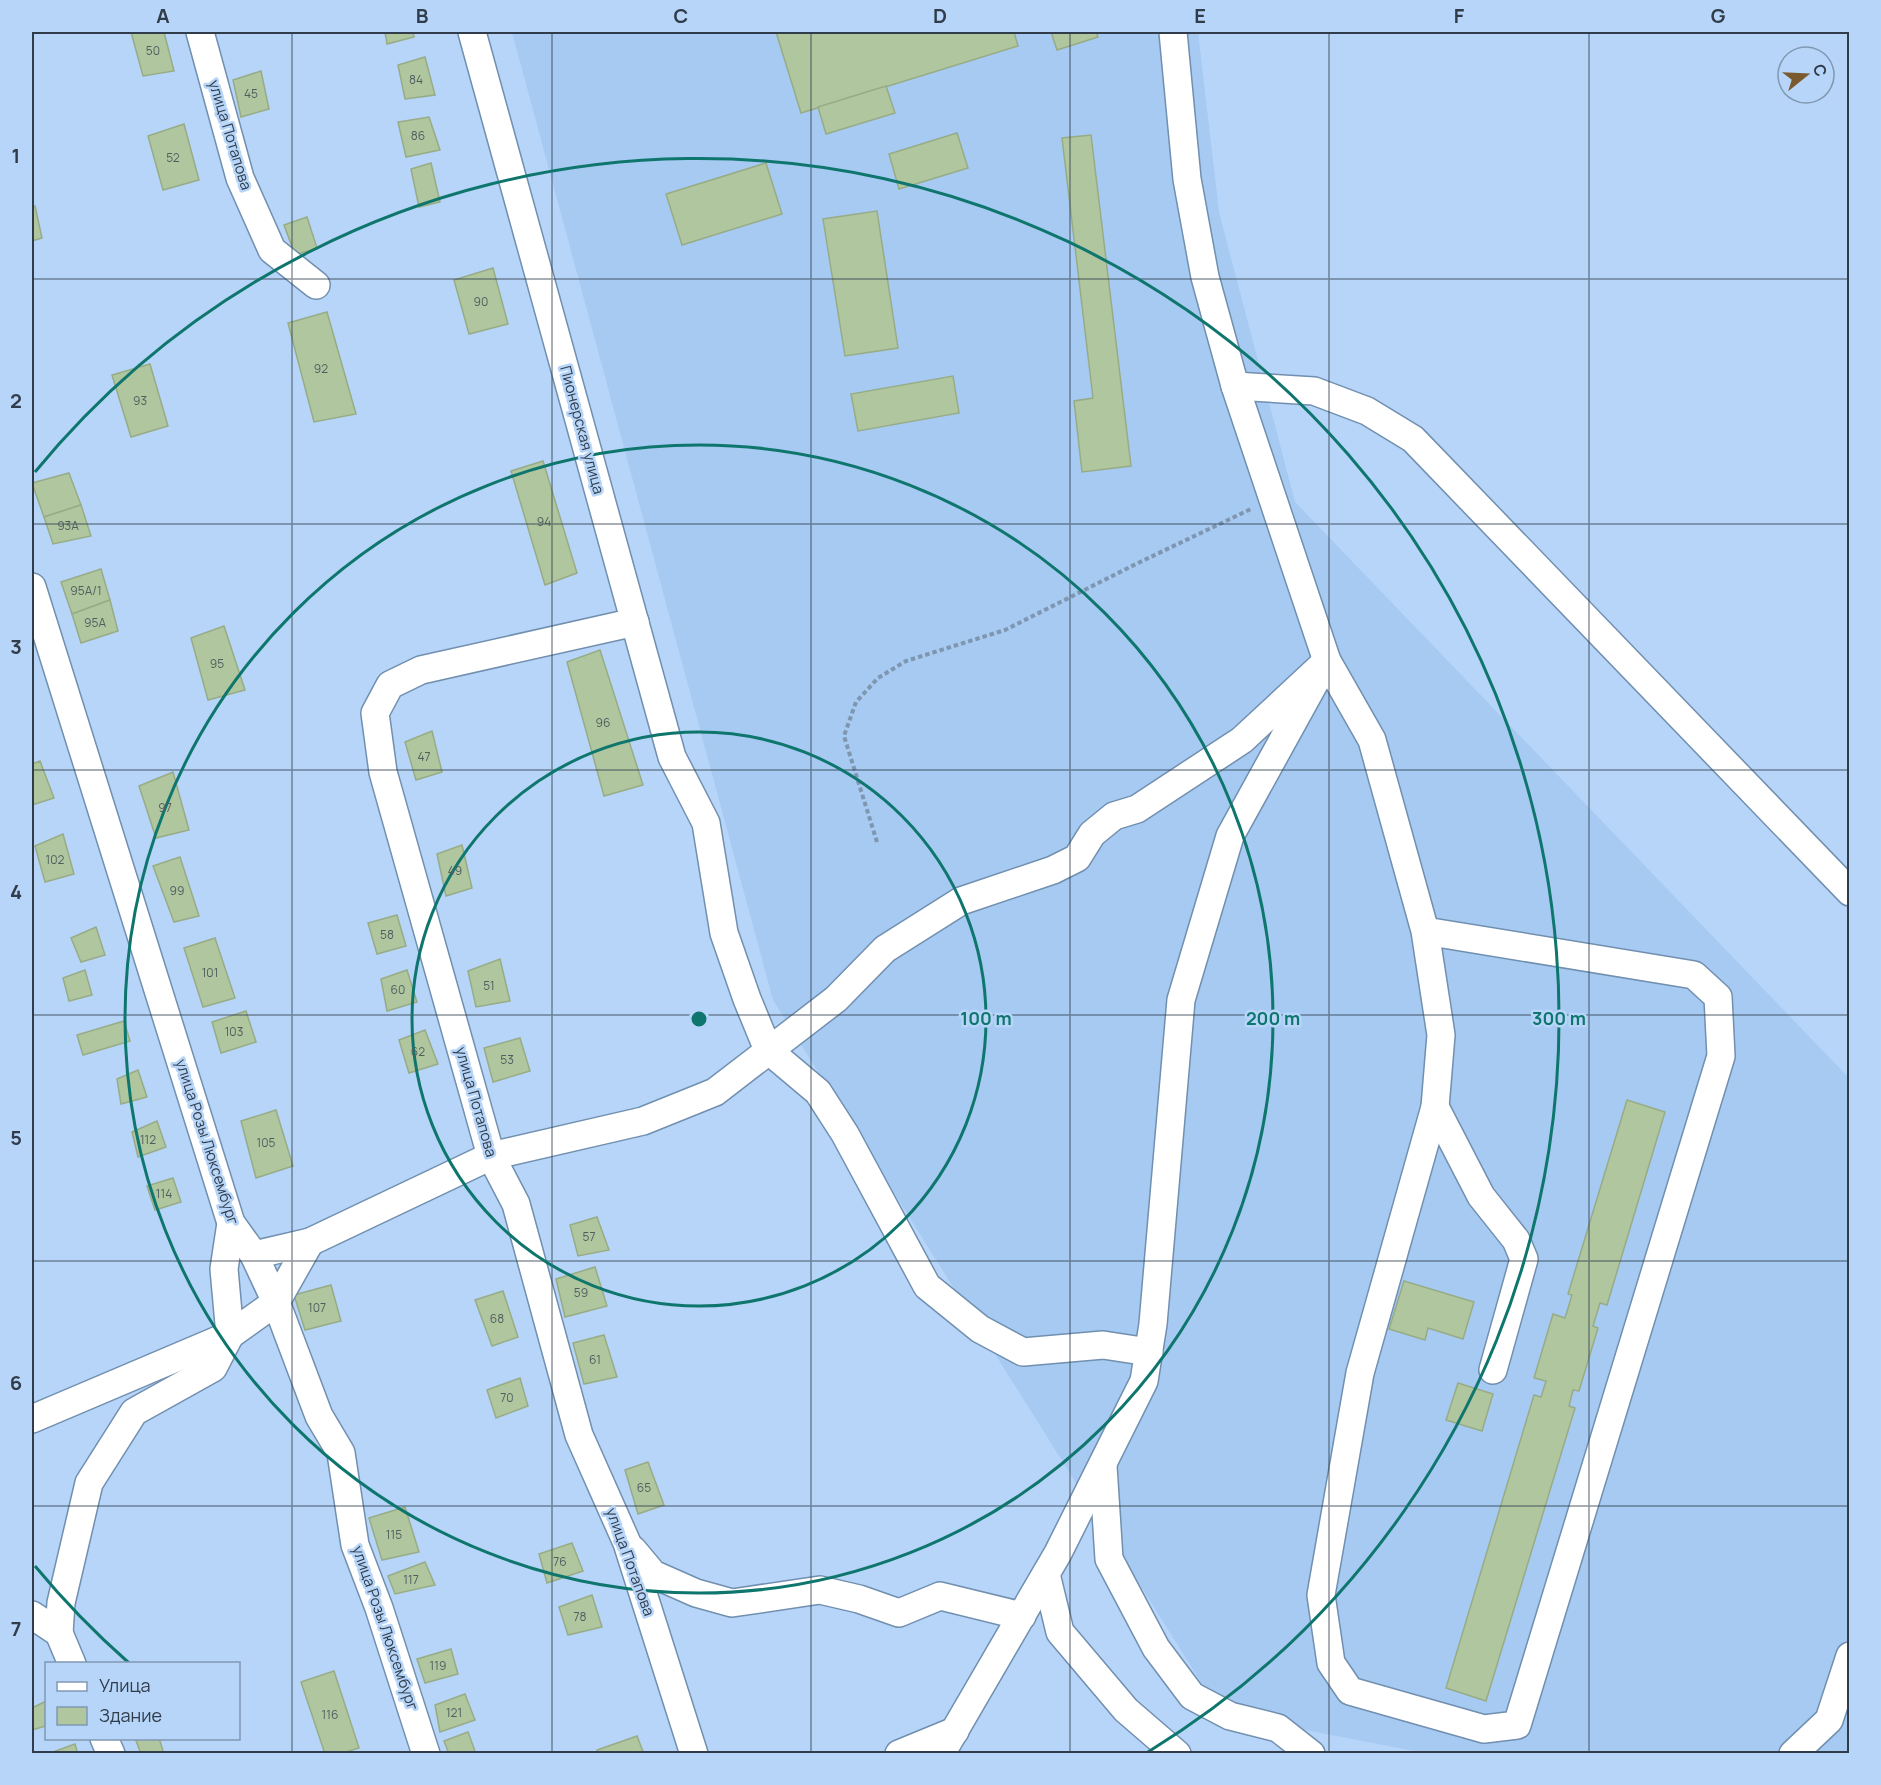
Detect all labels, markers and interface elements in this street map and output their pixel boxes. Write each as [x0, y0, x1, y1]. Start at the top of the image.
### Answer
text: A [156, 2, 170, 29]
text: B [416, 2, 429, 29]
text: C [674, 2, 688, 29]
text: D [933, 2, 947, 29]
text: E [1194, 2, 1206, 29]
text: F [1454, 2, 1465, 29]
text: G [1711, 2, 1726, 29]
house number: 50 [146, 42, 160, 59]
north arrow [1776, 45, 1836, 105]
text: С [1808, 61, 1833, 80]
house number: 84 [409, 71, 423, 88]
street label: улица Потапова [204, 77, 257, 192]
house number: 45 [244, 85, 258, 102]
house number: 86 [411, 127, 425, 144]
text: 1 [12, 142, 20, 169]
house number: 52 [166, 149, 180, 166]
house number: 90 [474, 293, 488, 310]
house number: 92 [314, 360, 328, 377]
street label: Пионерская улица [555, 363, 610, 496]
text: 2 [10, 387, 22, 414]
house number: 93 [133, 392, 147, 409]
house number: 94 [537, 513, 551, 530]
house number: 93А [57, 517, 79, 534]
house number: 95А/1 [70, 582, 102, 599]
house number: 95А [84, 614, 106, 631]
text: 3 [10, 633, 22, 660]
house number: 95 [210, 655, 224, 672]
house number: 96 [596, 714, 610, 731]
house number: 47 [417, 748, 431, 765]
house number: 97 [158, 799, 172, 816]
house number: 102 [46, 851, 65, 868]
house number: 49 [448, 862, 462, 879]
text: 4 [10, 878, 22, 905]
house number: 99 [170, 882, 184, 899]
house number: 58 [380, 926, 394, 943]
house number: 101 [202, 964, 218, 981]
house number: 51 [483, 977, 495, 994]
house number: 60 [391, 981, 405, 998]
text: 100 m [960, 1006, 1012, 1030]
text: 200 m [1246, 1006, 1300, 1030]
text: 300 m [1532, 1006, 1586, 1030]
centre of rings [689, 1009, 709, 1029]
house number: 103 [225, 1023, 243, 1040]
house number: 62 [411, 1043, 425, 1060]
street label: улица Потапова [451, 1044, 502, 1159]
house number: 53 [500, 1051, 514, 1068]
street label: улица Розы Люксембург [171, 1056, 244, 1227]
text: 5 [10, 1124, 22, 1151]
house number: 112 [140, 1131, 156, 1148]
house number: 105 [257, 1134, 276, 1151]
house number: 114 [156, 1185, 172, 1202]
house number: 57 [583, 1228, 595, 1245]
house number: 59 [574, 1284, 588, 1301]
house number: 107 [308, 1299, 326, 1316]
house number: 68 [490, 1310, 504, 1327]
house number: 61 [589, 1351, 601, 1368]
text: 6 [10, 1369, 22, 1396]
house number: 70 [500, 1389, 514, 1406]
house number: 65 [637, 1479, 651, 1496]
street label: улица Потапова [601, 1505, 660, 1619]
house number: 115 [386, 1526, 402, 1543]
street label: улица Розы Люксембург [347, 1543, 424, 1713]
house number: 76 [553, 1553, 567, 1570]
house number: 117 [403, 1571, 419, 1588]
house number: 78 [574, 1608, 587, 1625]
text: 7 [11, 1615, 21, 1642]
house number: 119 [430, 1657, 446, 1674]
legend [45, 1662, 240, 1740]
text: Улица [99, 1673, 151, 1697]
text: Здание [99, 1703, 162, 1727]
house number: 121 [446, 1704, 462, 1721]
house number: 116 [322, 1706, 338, 1723]

